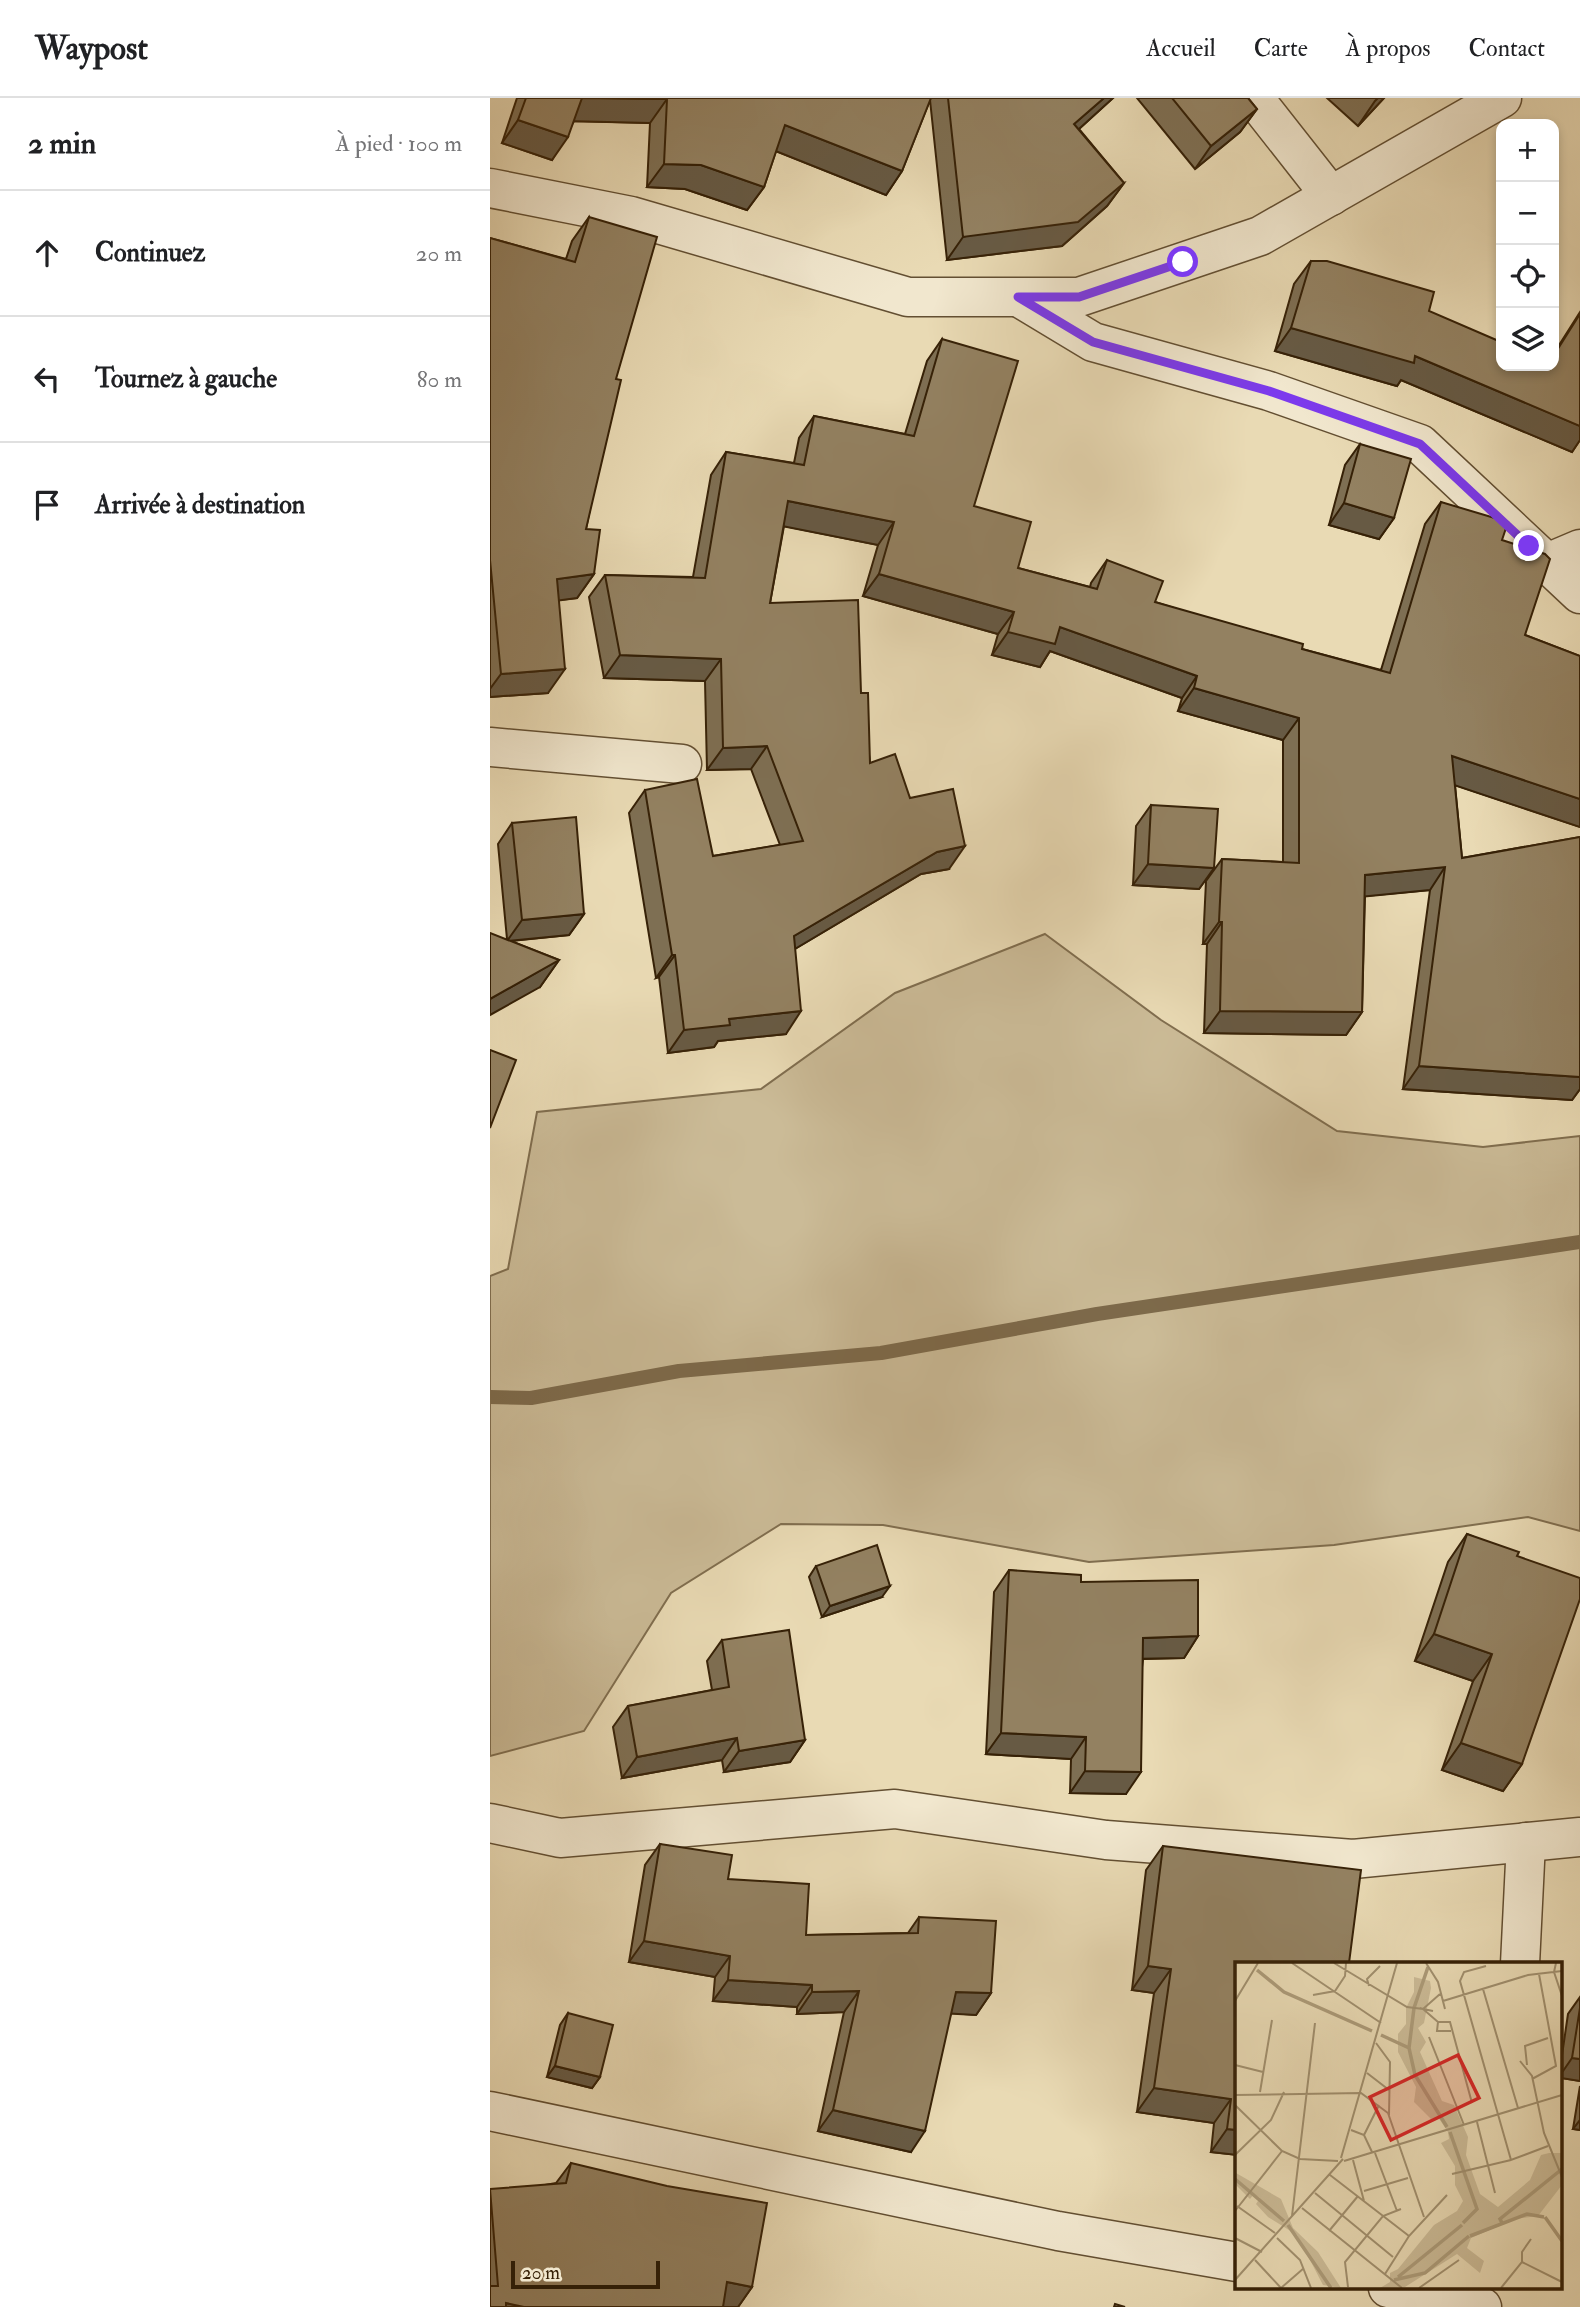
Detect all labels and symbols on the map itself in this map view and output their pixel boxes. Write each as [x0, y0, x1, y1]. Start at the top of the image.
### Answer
route start [1167, 246, 1198, 277]
route end [1513, 530, 1544, 561]
inset map [1235, 1962, 1562, 2290]
scale bar [511, 2258, 660, 2290]

